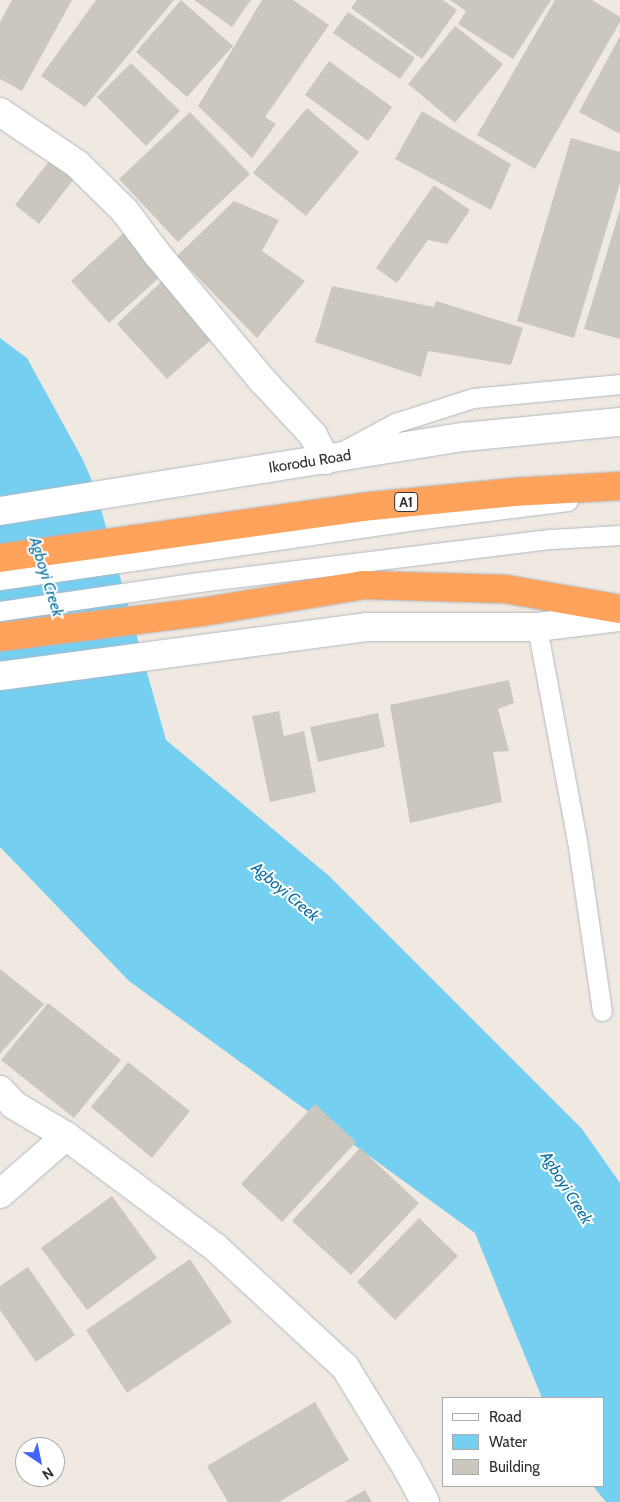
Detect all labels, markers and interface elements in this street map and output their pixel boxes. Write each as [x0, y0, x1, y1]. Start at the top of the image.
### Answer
street label: Ikorodu Road [267, 447, 353, 477]
road number: A1 [394, 491, 418, 514]
water label: Agboyi Creek [25, 535, 67, 619]
water label: Agboyi Creek [247, 858, 323, 926]
water label: Agboyi Creek [536, 1148, 596, 1228]
legend [442, 1397, 605, 1487]
text: Road [489, 1408, 522, 1426]
text: Water [489, 1433, 527, 1451]
north arrow [15, 1437, 65, 1487]
text: Building [489, 1458, 540, 1476]
text: N [39, 1463, 57, 1484]

